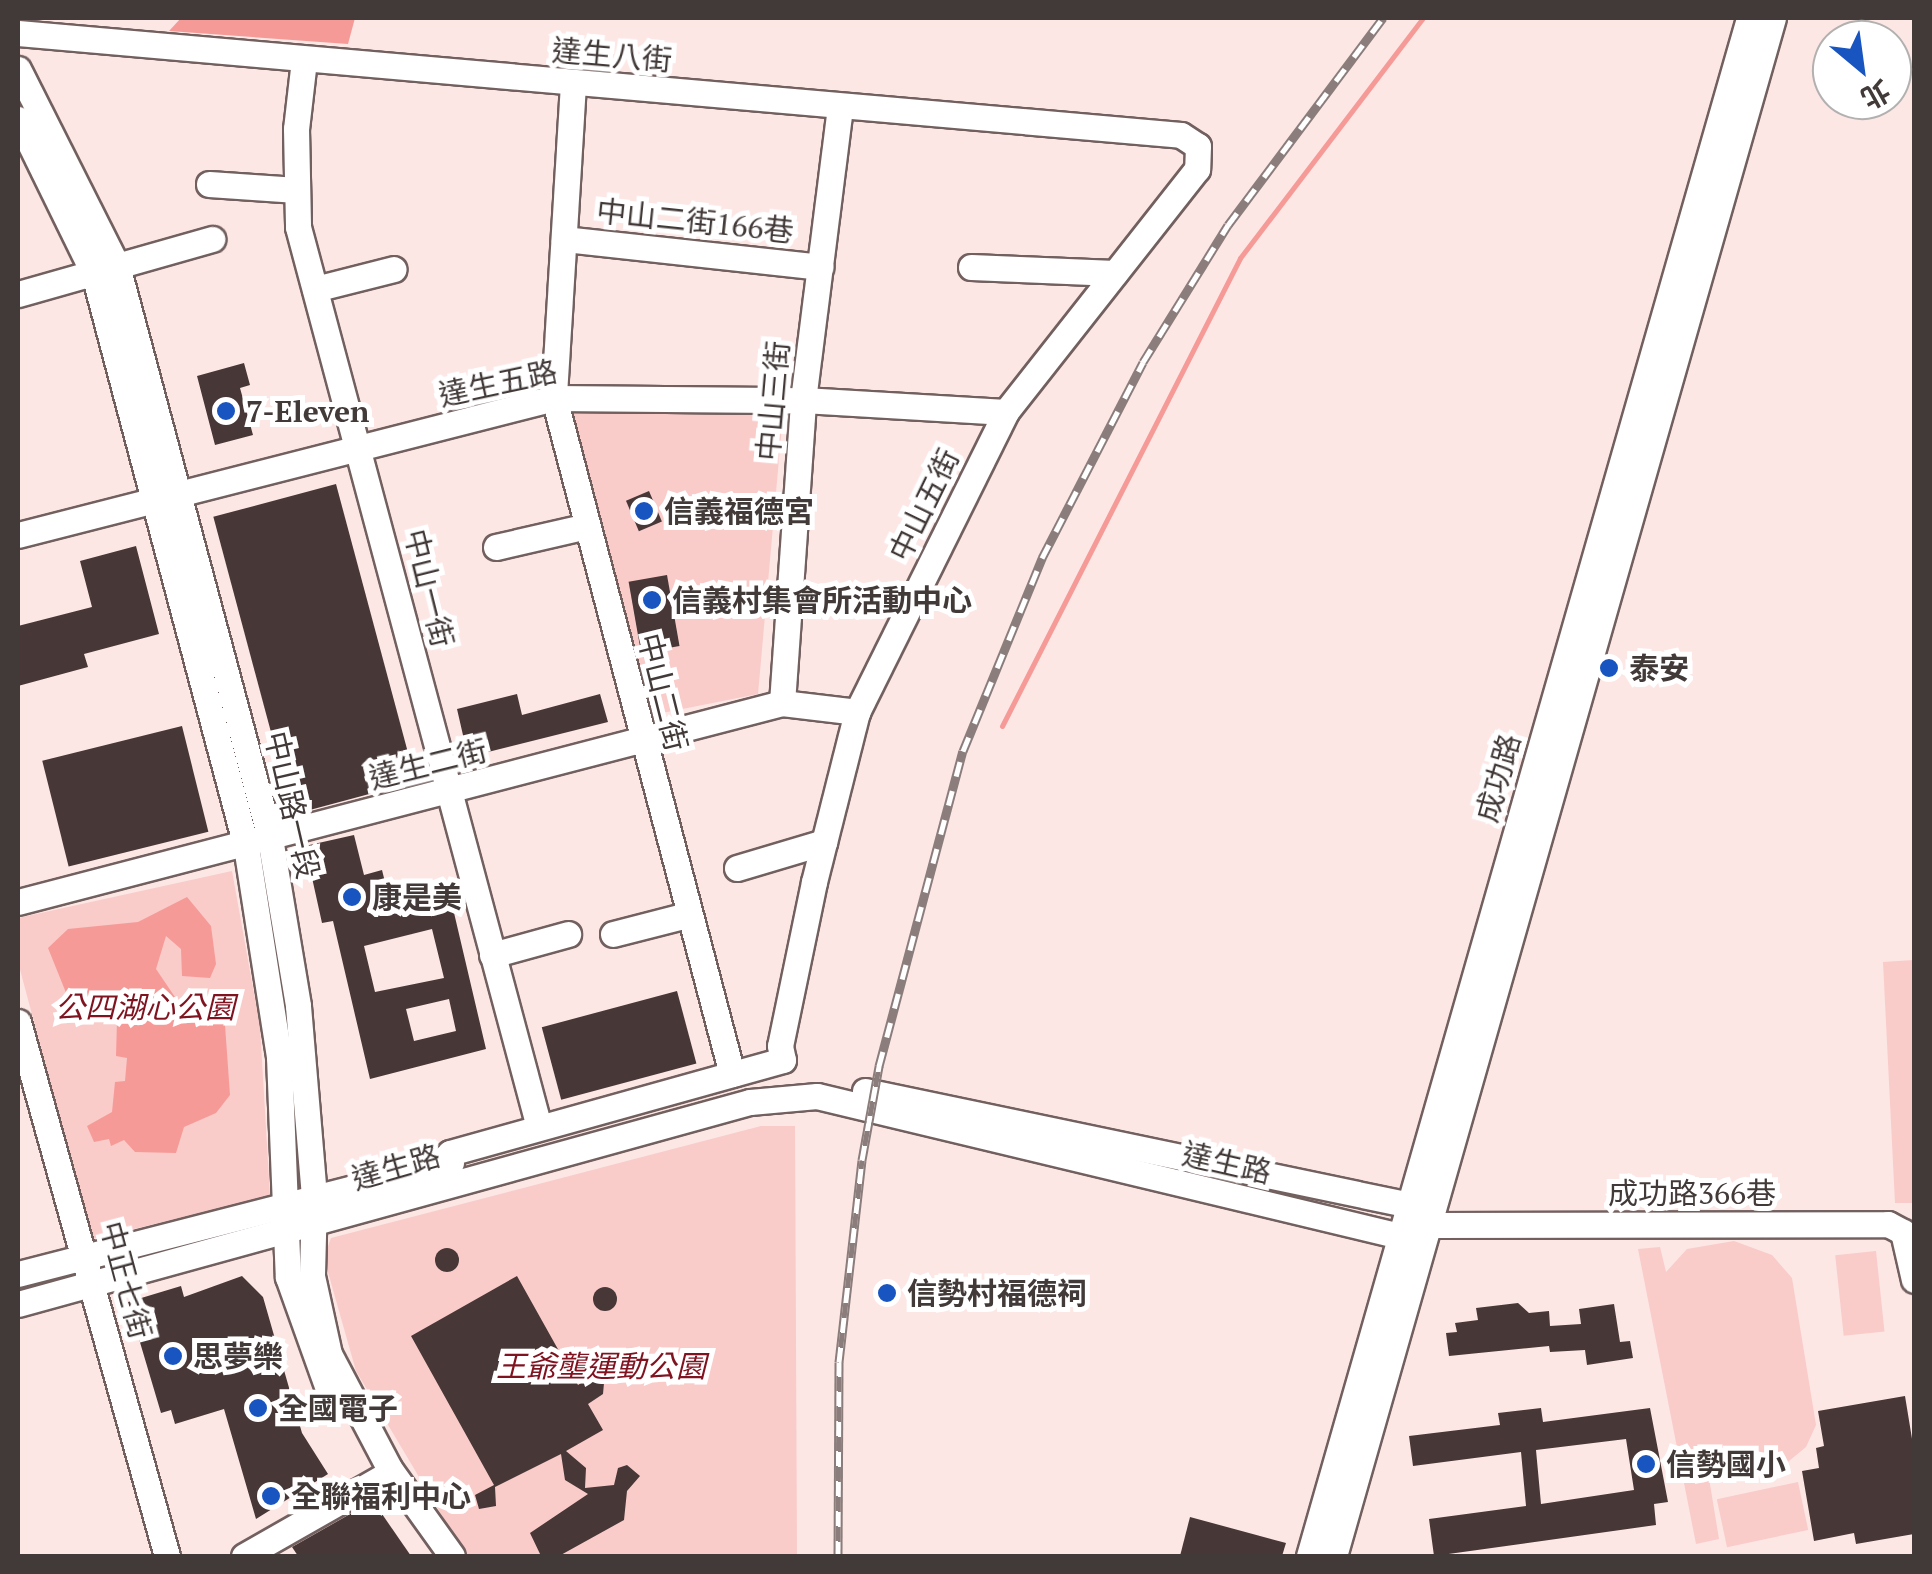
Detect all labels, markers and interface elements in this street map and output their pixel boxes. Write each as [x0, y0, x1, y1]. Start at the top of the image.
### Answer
north arrow [1812, 20, 1912, 120]
street label: 達生八街 [551, 32, 673, 78]
text: 北 [1855, 72, 1897, 118]
street label: 中山二街166巷 [595, 193, 795, 249]
street label: 中山三街 [750, 340, 796, 462]
street label: 達生五路 [436, 353, 560, 413]
place label: 7-Eleven [246, 393, 369, 429]
marker: 7-Eleven [215, 400, 237, 422]
street label: 中山五街 [882, 443, 966, 567]
place label: 信義福德宮 [664, 493, 814, 529]
marker: 信義福德宮 [633, 500, 655, 522]
street label: 中山一街 [397, 525, 461, 651]
place label: 信義村集會所活動中心 [672, 582, 972, 618]
marker: 信義村集會所活動中心 [641, 589, 663, 611]
street label: 中山二街 [631, 629, 695, 755]
place label: 泰安 [1629, 650, 1689, 686]
marker: 泰安 [1598, 657, 1620, 679]
street label: 中山路一段 [258, 728, 326, 882]
street label: 成功路 [1468, 730, 1528, 826]
street label: 達生二街 [365, 732, 491, 796]
place label: 康是美 [372, 879, 462, 915]
marker: 康是美 [341, 886, 363, 908]
park label: 公四湖心公園 [55, 989, 235, 1025]
street label: 達生路 [1179, 1135, 1275, 1191]
street label: 達生路 [348, 1137, 444, 1197]
street label: 成功路366巷 [1608, 1175, 1776, 1211]
street label: 中正七街 [93, 1217, 159, 1343]
place label: 信勢村福德祠 [907, 1275, 1087, 1311]
marker: 信勢村福德祠 [876, 1282, 898, 1304]
place label: 思夢樂 [193, 1338, 283, 1374]
marker: 思夢樂 [162, 1345, 184, 1367]
park label: 王爺壟運動公園 [496, 1348, 706, 1384]
place label: 全國電子 [278, 1390, 398, 1426]
marker: 全國電子 [247, 1397, 269, 1419]
place label: 信勢國小 [1666, 1446, 1786, 1482]
marker: 信勢國小 [1635, 1453, 1657, 1475]
place label: 全聯福利中心 [291, 1478, 471, 1514]
marker: 全聯福利中心 [260, 1485, 282, 1507]

